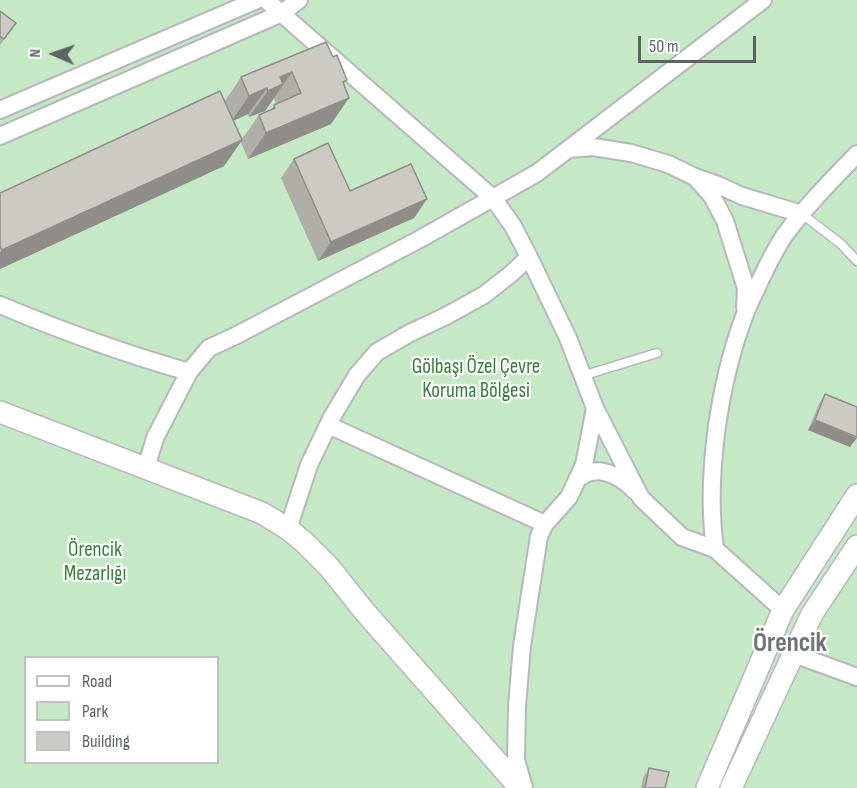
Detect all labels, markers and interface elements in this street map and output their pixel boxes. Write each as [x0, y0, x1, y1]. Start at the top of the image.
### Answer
north arrow [24, 24, 84, 84]
scale bar [641, 24, 760, 62]
text: 50 m [649, 36, 679, 57]
text: N [26, 49, 45, 58]
park label: Gölbaşı Özel Çevre Koruma Bölgesi [412, 355, 540, 405]
park label: Örencik Mezarlığı [64, 538, 126, 588]
district label: Örencik [753, 628, 827, 660]
legend [24, 656, 219, 764]
text: Road [82, 671, 112, 692]
text: Park [82, 701, 108, 722]
text: Building [82, 731, 130, 752]

